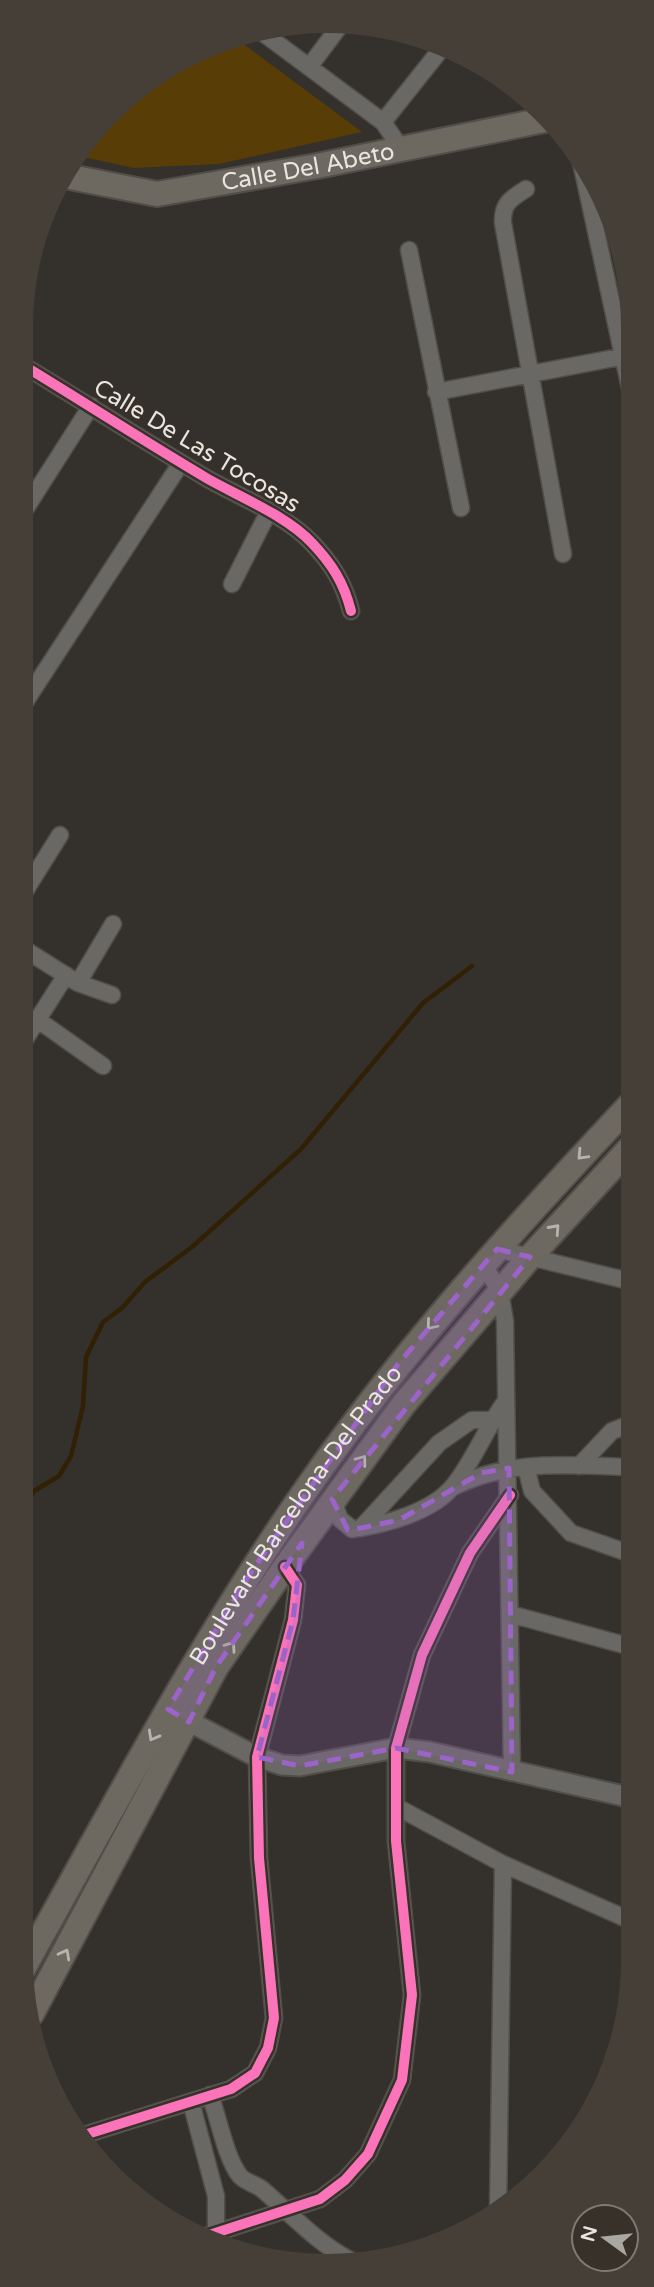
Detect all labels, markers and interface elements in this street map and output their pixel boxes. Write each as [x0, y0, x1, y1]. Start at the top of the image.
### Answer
street label: Calle Del Abeto [219, 136, 397, 197]
street label: Calle De Las Tocosas [88, 373, 306, 519]
one-way arrow [578, 1147, 591, 1160]
one-way arrow [547, 1224, 559, 1237]
one-way arrow [427, 1317, 439, 1330]
street label: Boulevard Barcelona-Del Prado [183, 1359, 408, 1670]
one-way arrow [353, 1455, 366, 1468]
one-way arrow [223, 1641, 235, 1654]
one-way arrow [148, 1729, 161, 1742]
one-way arrow [57, 1948, 70, 1961]
north arrow [570, 2203, 640, 2273]
text: N [577, 2224, 602, 2244]

